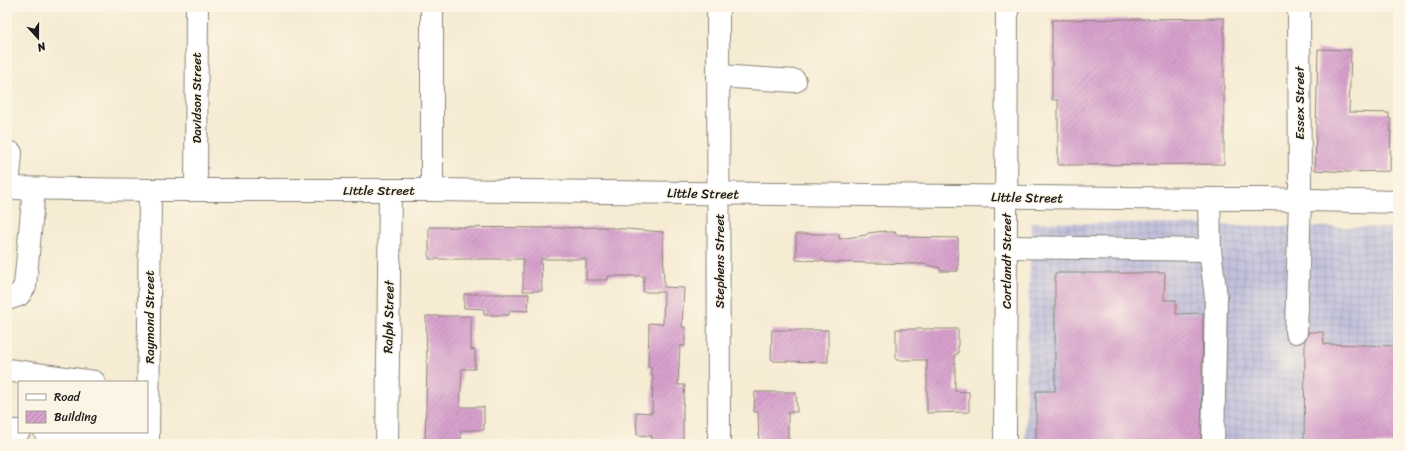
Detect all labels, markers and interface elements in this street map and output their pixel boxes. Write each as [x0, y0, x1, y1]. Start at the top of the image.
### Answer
north arrow [18, 18, 58, 58]
text: N [34, 36, 49, 57]
street label: Davidson Street [185, 52, 208, 144]
street label: Essex Street [1288, 66, 1311, 140]
street label: Little Street [343, 179, 415, 202]
street label: Little Street [667, 181, 739, 206]
street label: Little Street [991, 185, 1063, 210]
street label: Cortlandt Street [995, 212, 1018, 309]
street label: Stephens Street [708, 213, 731, 309]
street label: Raymond Street [138, 270, 161, 364]
street label: Ralph Street [376, 280, 401, 354]
legend [18, 381, 148, 433]
text: Road [54, 386, 81, 408]
text: Building [54, 406, 97, 428]

